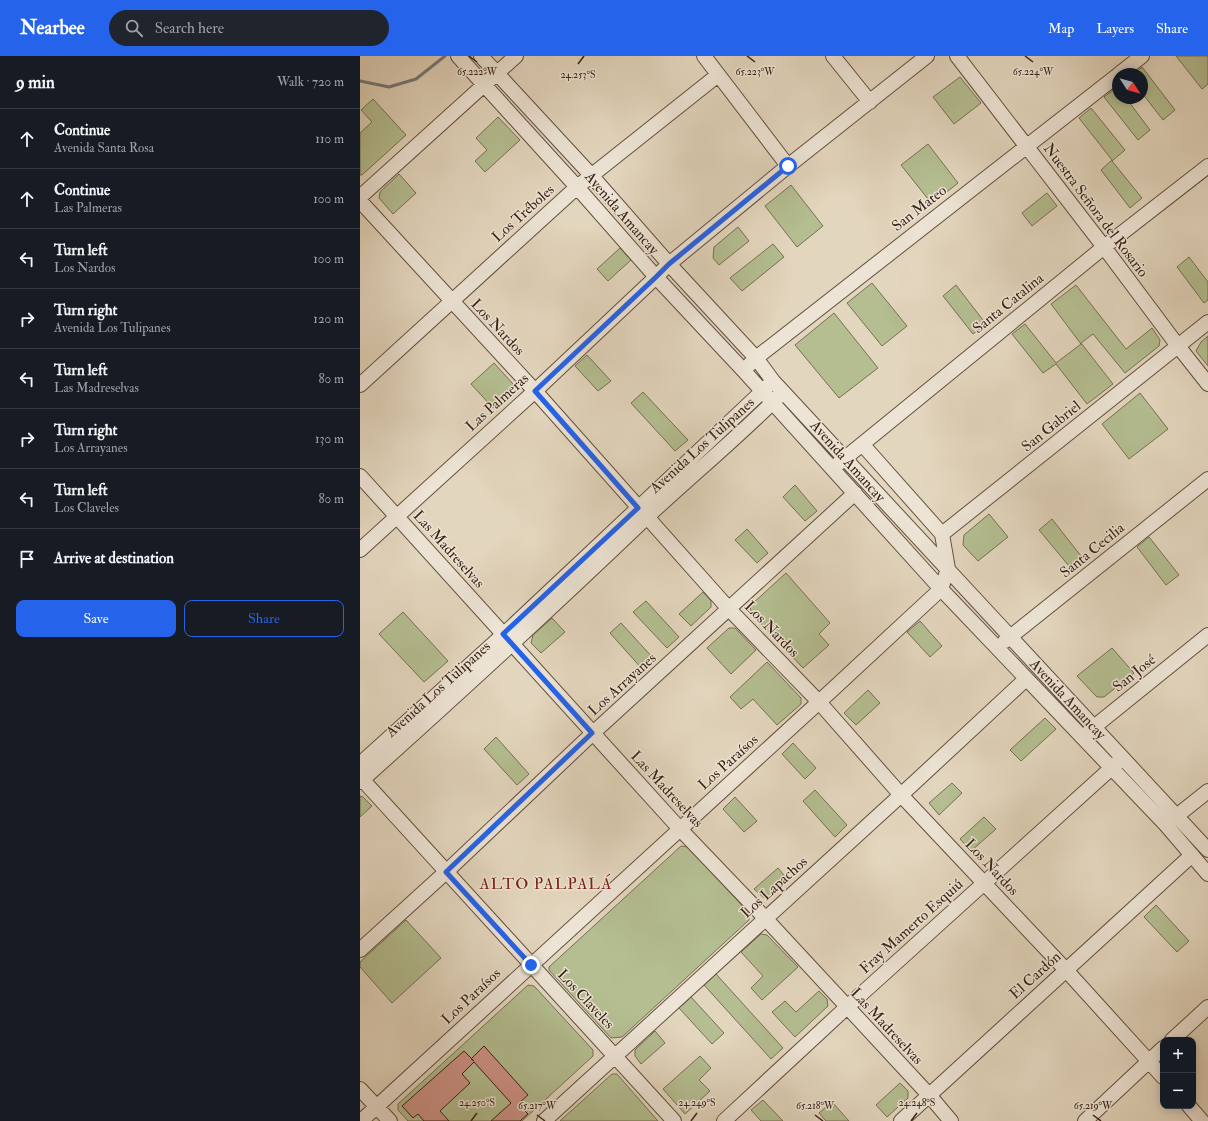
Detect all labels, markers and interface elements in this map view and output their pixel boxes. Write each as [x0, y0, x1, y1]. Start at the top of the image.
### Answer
search box [109, 10, 389, 46]
text: Nearbee [20, 16, 85, 40]
icon: search [123, 17, 145, 39]
text: Search here [155, 19, 224, 38]
text: Map [1048, 20, 1074, 37]
text: Layers [1096, 20, 1134, 37]
text: Share [1156, 20, 1188, 37]
text: 65.222°W [457, 66, 498, 78]
text: 65.223°W [736, 66, 775, 78]
text: 65.224°W [1013, 66, 1054, 78]
north arrow [1112, 68, 1148, 104]
text: 24.253°S [561, 69, 595, 81]
text: 9 min [16, 72, 55, 93]
text: Walk · 720 m [277, 74, 344, 90]
text: Continue [54, 121, 110, 140]
icon: ahead [16, 128, 38, 150]
text: 110 m [315, 131, 344, 147]
text: Avenida Santa Rosa [54, 140, 154, 156]
street label: Nuestra Señora del Rosario [1039, 140, 1152, 281]
route start [779, 157, 797, 175]
street label: Avenida Amancay [580, 167, 663, 259]
street label: Los Tréboles [488, 180, 558, 246]
text: Continue [54, 181, 110, 200]
street label: San Mateo [888, 181, 951, 236]
icon: ahead [16, 188, 38, 210]
text: 100 m [313, 191, 344, 207]
text: Las Palmeras [54, 200, 122, 216]
text: Turn left [54, 241, 108, 260]
icon: left [16, 248, 38, 270]
text: 100 m [313, 251, 344, 267]
text: Los Nardos [54, 260, 115, 276]
street label: Santa Catalina [969, 268, 1048, 338]
street label: Los Nardos [466, 295, 529, 360]
text: Turn right [54, 301, 117, 320]
icon: right [16, 308, 38, 330]
text: 120 m [313, 311, 344, 327]
text: Avenida Los Tulipanes [54, 320, 171, 336]
text: Turn left [54, 361, 108, 380]
icon: left [16, 368, 38, 390]
street label: Las Palmeras [462, 369, 533, 436]
text: 80 m [318, 371, 344, 387]
text: Las Madreselvas [54, 380, 139, 396]
street label: Avenida Los Tulipanes [645, 393, 759, 499]
street label: San Gabriel [1018, 397, 1085, 456]
street label: Avenida Amancay [805, 416, 890, 507]
text: Turn right [54, 421, 117, 440]
icon: right [16, 428, 38, 450]
text: 130 m [315, 431, 344, 447]
text: Los Arrayanes [54, 440, 128, 456]
text: Turn left [54, 481, 108, 500]
icon: left [16, 488, 38, 510]
text: 80 m [318, 491, 344, 507]
text: Los Claveles [54, 500, 119, 516]
street label: Las Madreselvas [409, 507, 488, 592]
street label: Santa Cecilia [1056, 518, 1129, 582]
icon: arrive [16, 548, 38, 570]
text: Arrive at destination [54, 549, 174, 568]
street label: Los Nardos [740, 597, 803, 661]
button: Save [16, 600, 176, 637]
button: Share [184, 600, 344, 637]
street label: Avenida Los Tulipanes [381, 637, 495, 743]
street label: Los Arrayanes [584, 649, 660, 720]
street label: San José [1109, 650, 1161, 697]
street label: Avenida Amancay [1025, 654, 1110, 744]
street label: Los Paraísos [694, 730, 762, 794]
street label: Las Madreselvas [626, 747, 707, 832]
street label: Los Nardos [960, 835, 1023, 900]
street label: Los Lapachos [737, 852, 812, 923]
district label: ALTO PALPALÁ [479, 873, 612, 894]
street label: Fray Mamerto Esquiú [856, 875, 967, 978]
street label: El Cardón [1006, 947, 1065, 1003]
route end [522, 956, 540, 974]
street label: Los Paraísos [438, 964, 505, 1029]
street label: Los Claveles [553, 965, 618, 1033]
street label: Las Madreselvas [846, 984, 927, 1069]
map controls [1160, 1037, 1196, 1109]
button: + [1160, 1037, 1196, 1073]
button: − [1160, 1073, 1196, 1109]
text: 24.250°S [459, 1097, 495, 1109]
text: 24.249°S [678, 1097, 716, 1109]
text: 24.248°S [899, 1097, 935, 1109]
text: 65.217°W [518, 1100, 557, 1112]
text: 65.218°W [796, 1100, 835, 1112]
text: 65.219°W [1074, 1100, 1113, 1112]

